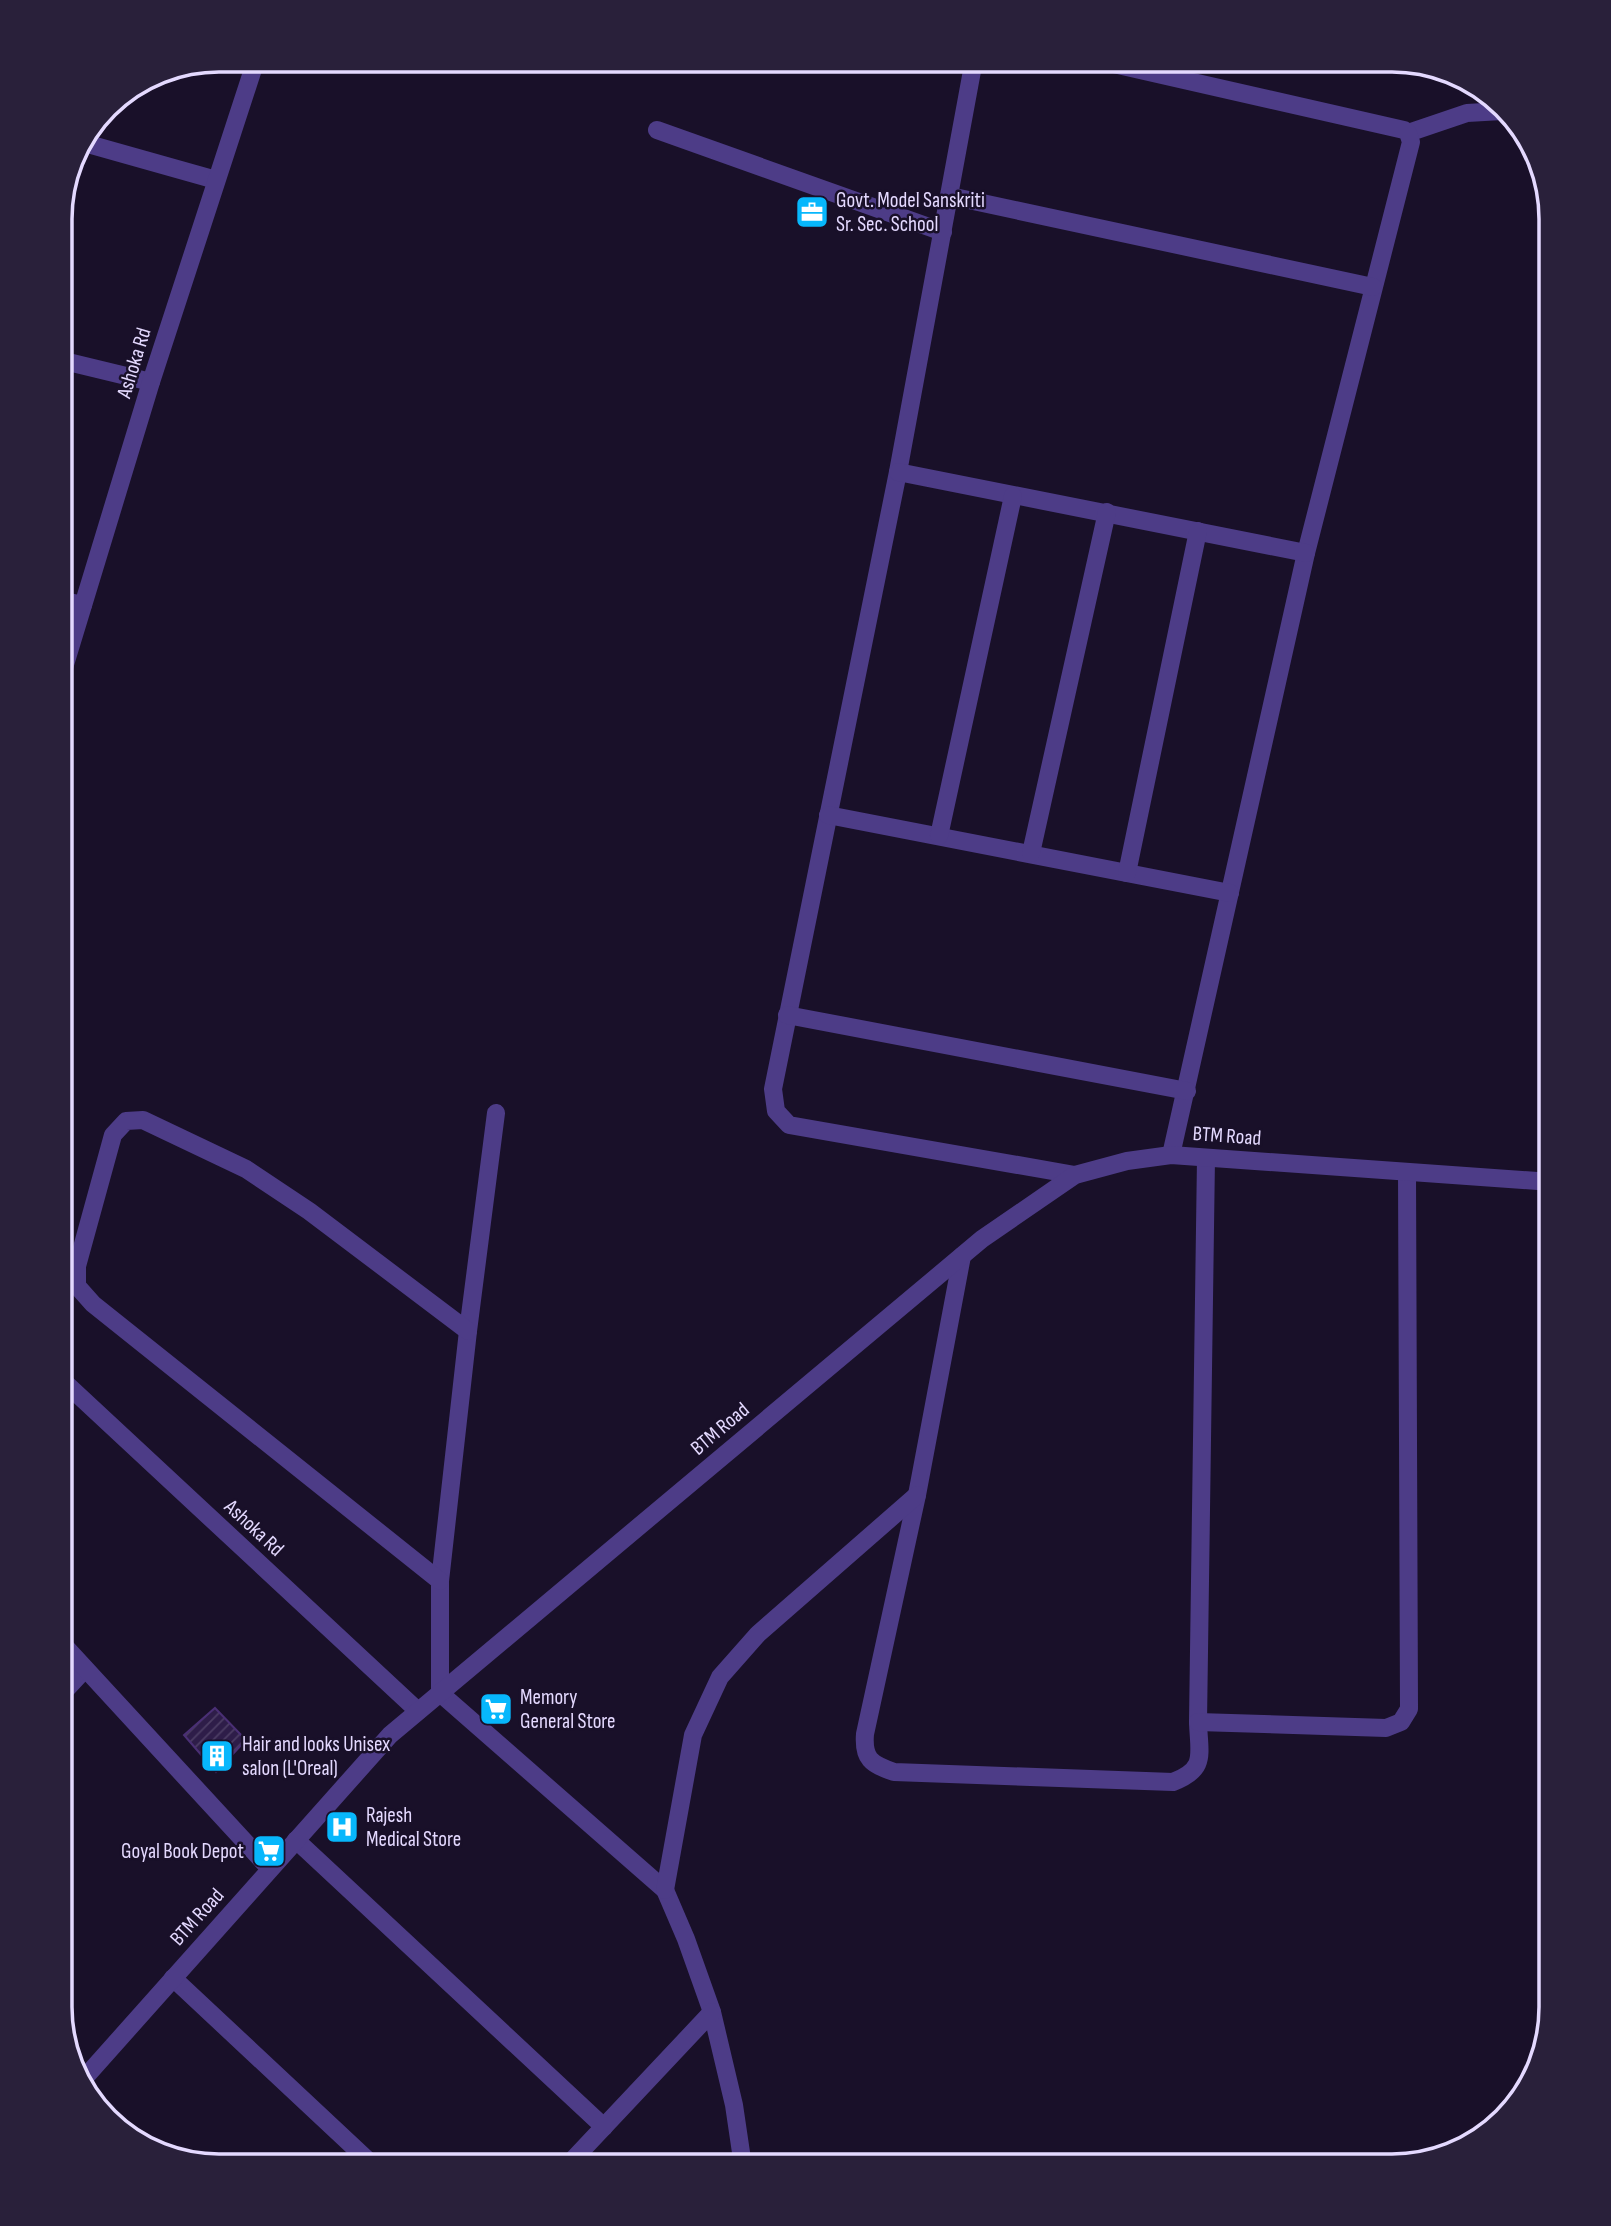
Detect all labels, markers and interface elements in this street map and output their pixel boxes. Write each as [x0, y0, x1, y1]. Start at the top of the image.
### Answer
place label: Govt. Model Sanskriti Sr. Sec. School [836, 188, 985, 237]
office icon: Govt. Model Sanskriti Sr. Sec. School [793, 193, 831, 231]
street label: Ashoka Rd [111, 325, 156, 402]
street label: BTM Road [1192, 1121, 1262, 1151]
street label: BTM Road [686, 1397, 754, 1461]
street label: Ashoka Rd [218, 1494, 289, 1562]
place label: Memory General Store [520, 1685, 616, 1734]
supermarket icon: Memory General Store [477, 1690, 515, 1728]
place label: Hair and looks Unisex salon (L'Oreal) [242, 1732, 390, 1781]
building icon: Hair and looks Unisex salon (L'Oreal) [198, 1737, 236, 1775]
place label: Rajesh Medical Store [366, 1803, 461, 1852]
hospital icon: Rajesh Medical Store [323, 1808, 361, 1846]
supermarket icon: Goyal Book Depot [250, 1832, 288, 1870]
place label: Goyal Book Depot [121, 1839, 244, 1864]
street label: BTM Road [165, 1883, 229, 1951]

